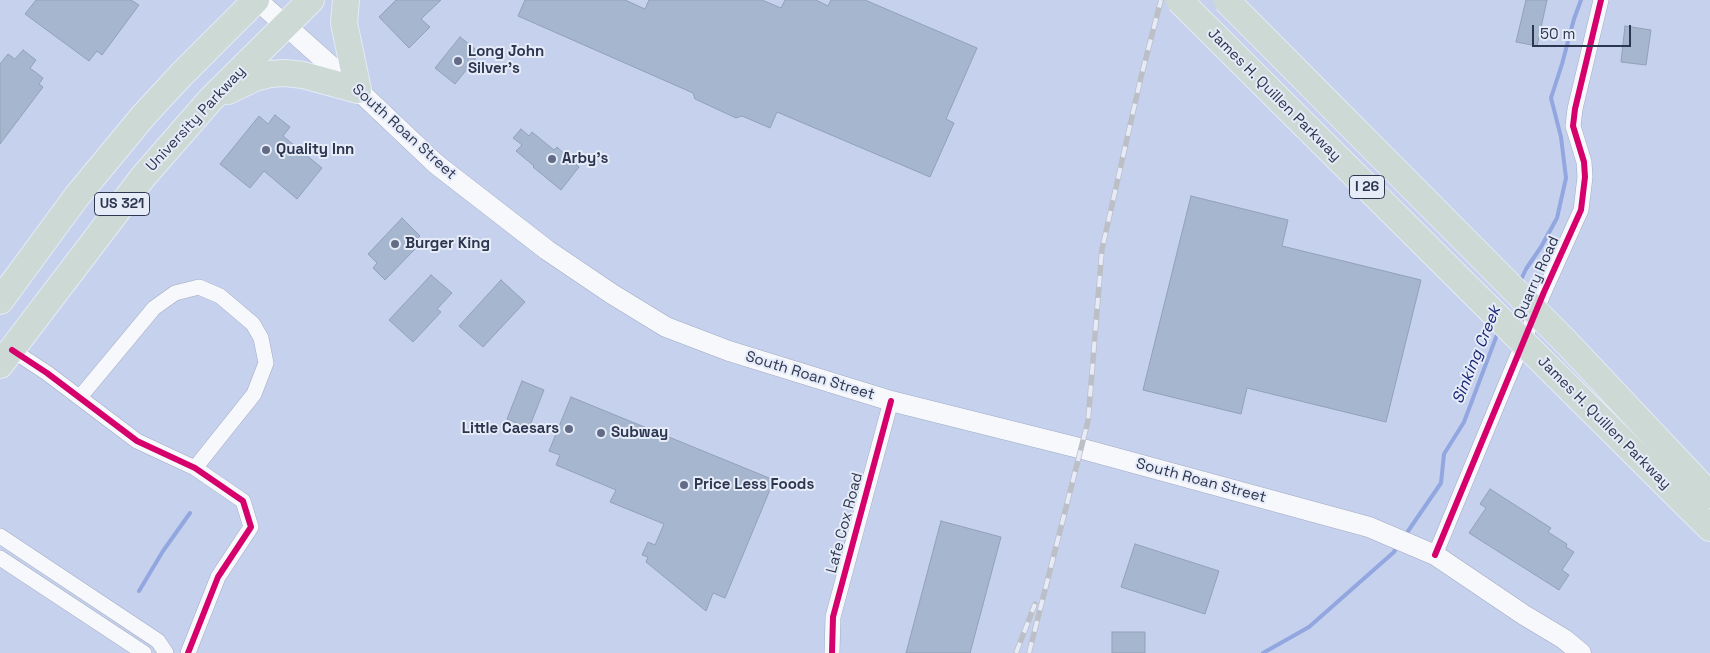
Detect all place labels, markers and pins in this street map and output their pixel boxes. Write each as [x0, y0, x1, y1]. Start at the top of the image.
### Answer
place label: Long John Silver's [468, 43, 544, 78]
marker: Long John Silver's [452, 55, 464, 67]
place label: Quality Inn [276, 141, 354, 159]
marker: Quality Inn [260, 144, 272, 156]
place label: Arby's [562, 150, 608, 168]
marker: Arby's [546, 153, 558, 165]
place label: Burger King [405, 235, 490, 253]
marker: Burger King [389, 238, 401, 250]
place label: Little Caesars [462, 420, 559, 438]
marker: Little Caesars [563, 423, 575, 435]
place label: Subway [611, 424, 668, 442]
marker: Subway [595, 427, 607, 439]
place label: Price Less Foods [694, 476, 814, 494]
marker: Price Less Foods [678, 479, 690, 491]

